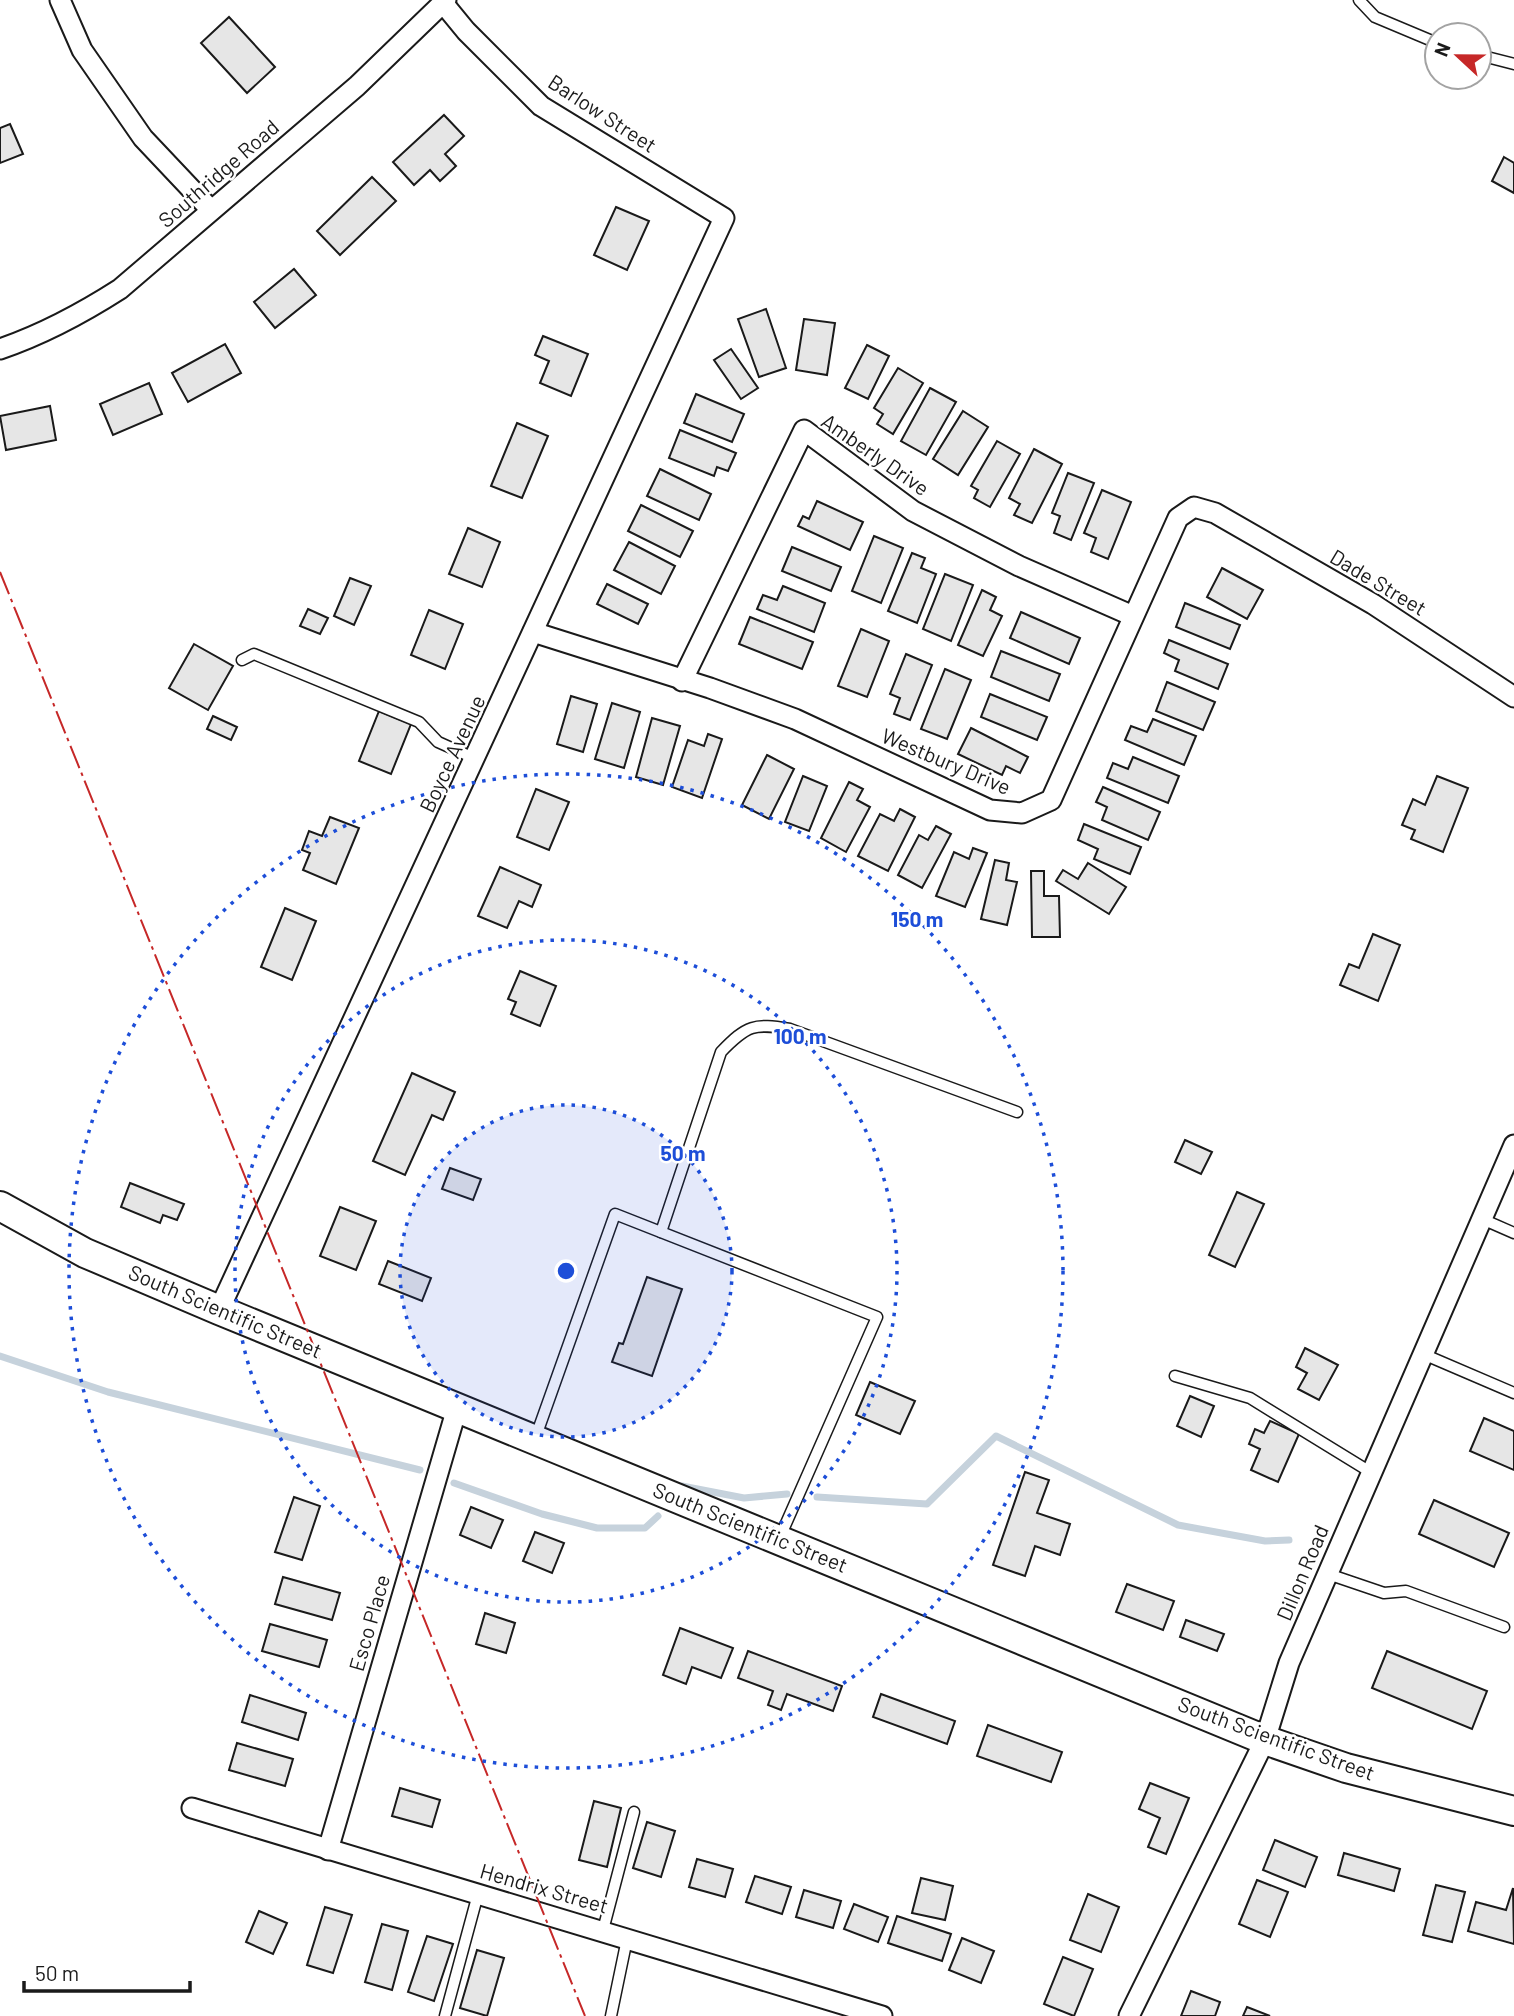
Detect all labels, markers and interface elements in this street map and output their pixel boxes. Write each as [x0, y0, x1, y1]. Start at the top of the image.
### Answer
north arrow [1423, 21, 1493, 91]
text: N [1429, 39, 1455, 60]
street label: Barlow Street [544, 69, 662, 157]
street label: Southridge Road [153, 114, 283, 232]
street label: Amberly Drive [817, 407, 935, 500]
street label: Dade Street [1326, 543, 1431, 620]
street label: Boyce Avenue [414, 691, 490, 816]
street label: Westbury Drive [878, 722, 1015, 799]
text: 150 m [891, 906, 943, 931]
text: 100 m [773, 1023, 827, 1048]
text: 50 m [660, 1140, 706, 1165]
street label: South Scientific Street [125, 1259, 326, 1363]
centre of rings [554, 1259, 578, 1283]
street label: South Scientific Street [650, 1476, 851, 1577]
street label: Dillon Road [1270, 1521, 1333, 1624]
street label: Esco Place [343, 1571, 394, 1674]
street label: South Scientific Street [1175, 1690, 1378, 1785]
street label: Hendrix Street [477, 1857, 611, 1918]
scale bar [24, 1950, 191, 1994]
text: 50 m [35, 1960, 79, 1985]

